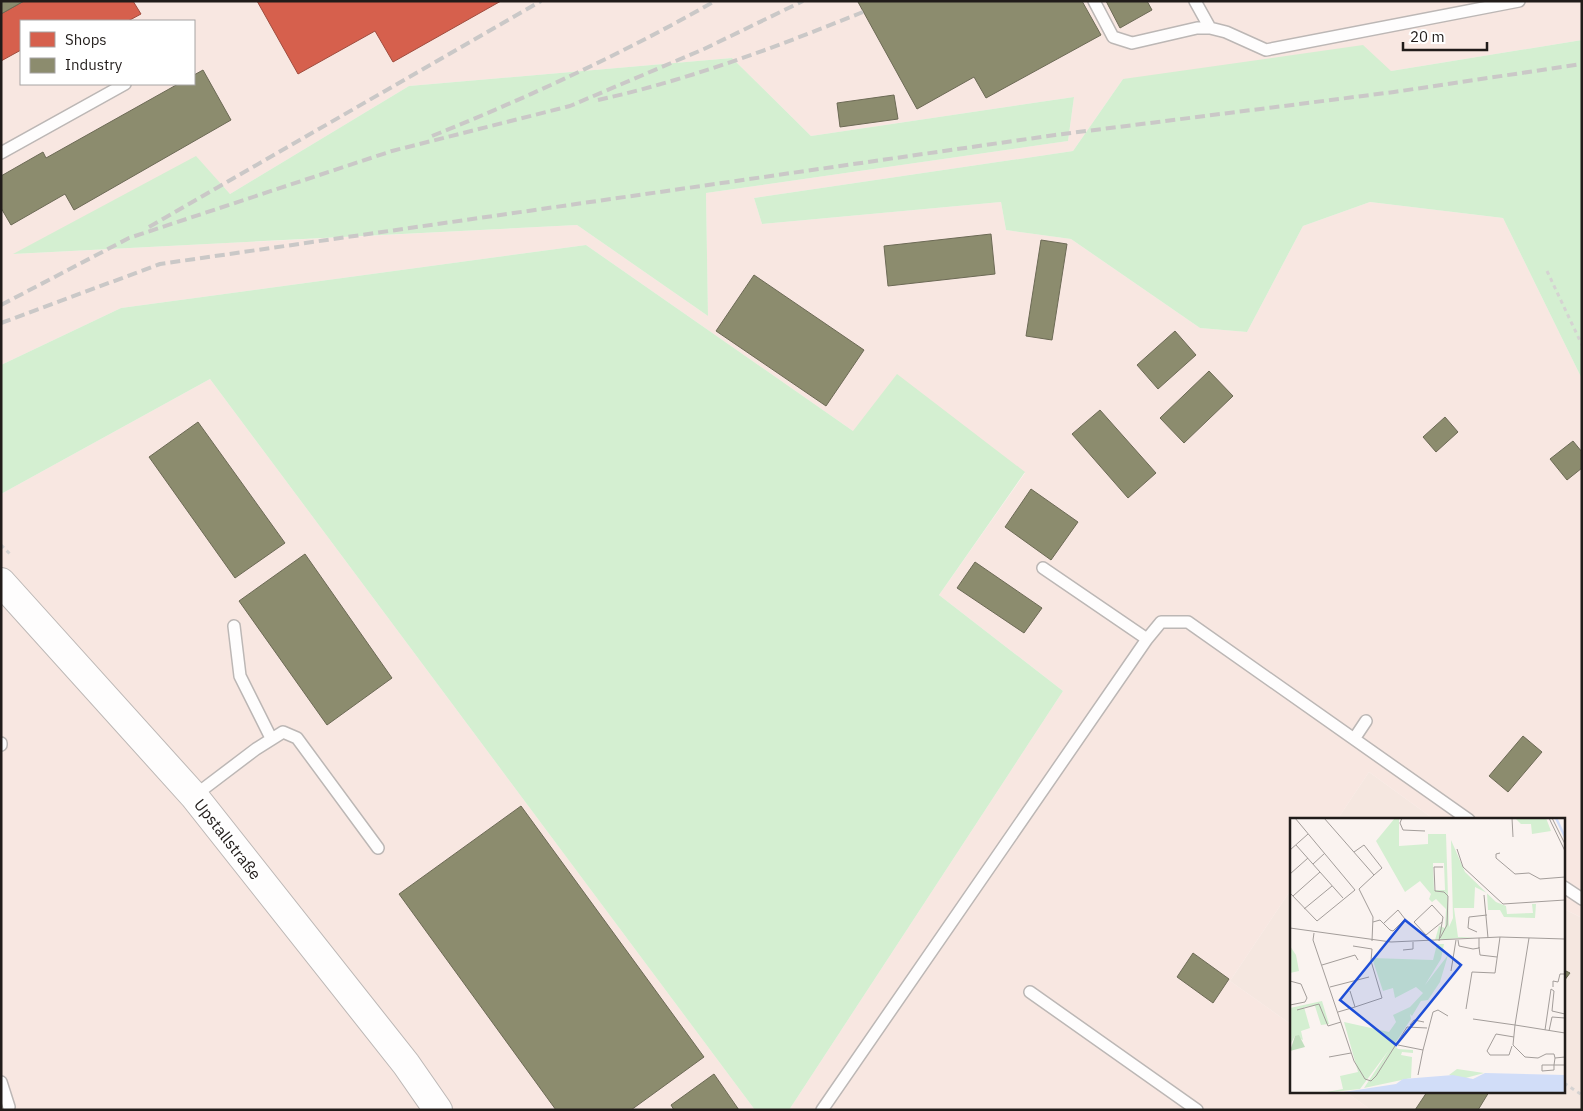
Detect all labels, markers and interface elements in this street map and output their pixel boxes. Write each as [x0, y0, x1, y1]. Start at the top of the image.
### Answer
legend [20, 20, 195, 85]
scale bar [1403, 20, 1487, 52]
text: 20 m [1410, 27, 1445, 46]
text: Shops [65, 30, 107, 49]
text: Industry [65, 55, 123, 74]
street label: Upstallstraße [190, 795, 266, 884]
inset map [1290, 818, 1566, 1094]

